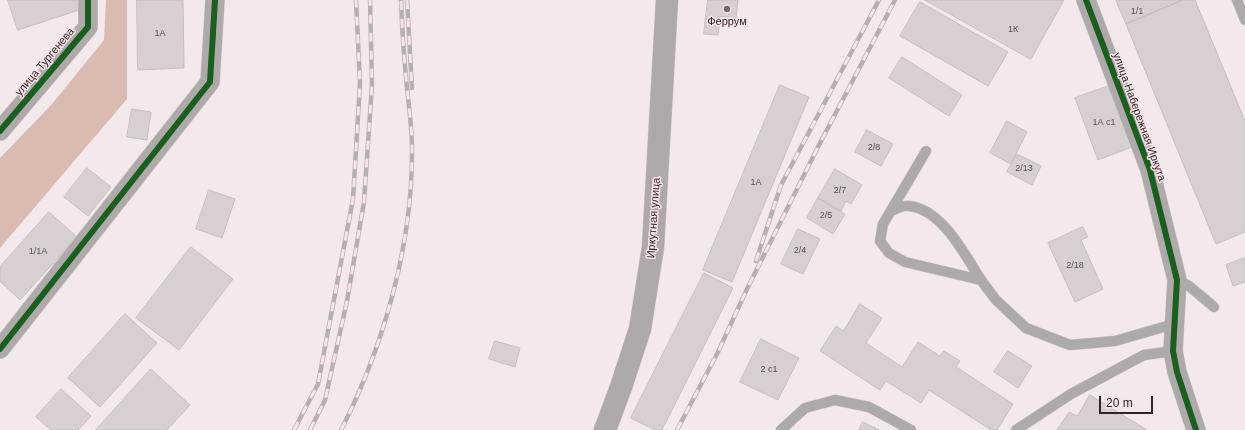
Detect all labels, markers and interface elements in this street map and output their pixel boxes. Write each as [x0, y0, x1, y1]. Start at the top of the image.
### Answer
marker: Феррум [722, 4, 732, 14]
house number: 1/1 [1131, 7, 1143, 17]
place label: Феррум [707, 15, 747, 29]
street label: улица Тургенева [13, 25, 77, 99]
house number: 1К [1008, 25, 1018, 35]
house number: 1А [154, 29, 166, 39]
street label: улица Набережная Иркута [1110, 51, 1168, 183]
house number: 1А с1 [1092, 118, 1116, 128]
house number: 2/8 [868, 143, 880, 153]
house number: 2/13 [1015, 164, 1033, 174]
street label: Иркутная улица [645, 177, 663, 259]
house number: 1А [750, 178, 762, 188]
house number: 2/7 [834, 186, 846, 196]
house number: 2/5 [820, 211, 832, 221]
house number: 2/4 [794, 246, 806, 256]
house number: 1/1А [29, 247, 47, 257]
house number: 2/18 [1066, 261, 1084, 271]
house number: 2 с1 [760, 365, 778, 375]
scale bar [1101, 388, 1155, 414]
text: 20 m [1106, 396, 1133, 410]

